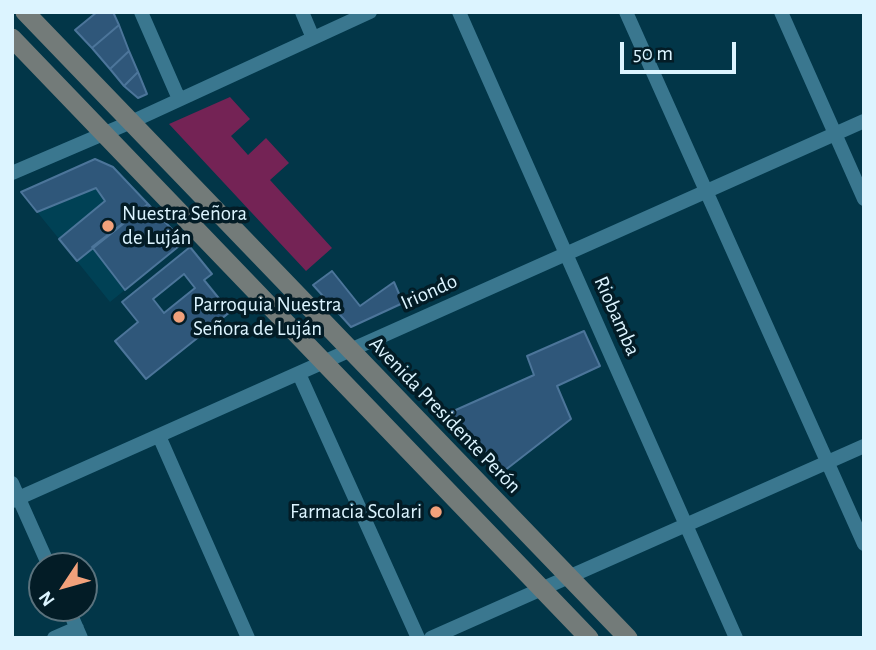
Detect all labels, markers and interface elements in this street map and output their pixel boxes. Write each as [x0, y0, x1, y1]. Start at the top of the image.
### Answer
scale bar [624, 28, 740, 72]
text: 50 m [633, 43, 673, 64]
place label: Nuestra Señora de Luján [122, 201, 247, 251]
marker: Nuestra Señora de Luján [100, 218, 116, 234]
street label: Iriondo [397, 268, 461, 316]
street label: Riobamba [588, 272, 646, 360]
place label: Parroquia Nuestra Señora de Luján [193, 292, 342, 342]
marker: Parroquia Nuestra Señora de Luján [171, 309, 187, 325]
street label: Avenida Presidente Perón [364, 331, 526, 499]
place label: Farmacia Scolari [290, 499, 422, 525]
marker: Farmacia Scolari [428, 504, 444, 520]
north arrow [28, 552, 98, 622]
text: N [36, 588, 59, 609]

